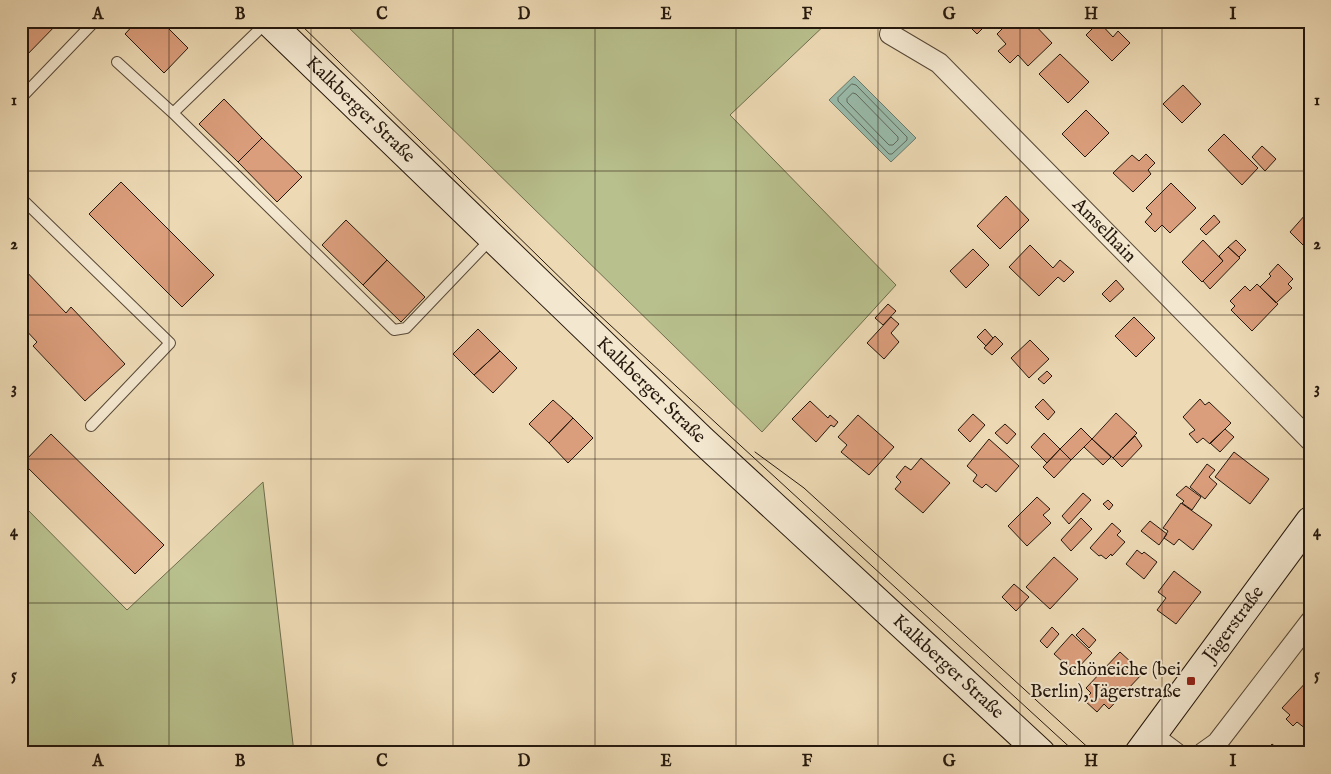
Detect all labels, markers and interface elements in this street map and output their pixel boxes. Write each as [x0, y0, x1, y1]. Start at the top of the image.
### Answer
text: A [92, 5, 105, 25]
text: B [235, 5, 246, 25]
text: C [376, 5, 388, 25]
text: D [518, 5, 531, 25]
text: E [660, 5, 672, 25]
text: F [802, 5, 813, 25]
text: G [943, 5, 956, 25]
text: H [1084, 5, 1098, 25]
text: I [1230, 5, 1237, 25]
street label: Kalkberger Straße [300, 51, 420, 169]
text: 1 [11, 91, 17, 111]
text: 1 [1314, 91, 1320, 111]
street label: Amselhain [1066, 192, 1141, 268]
text: 2 [10, 235, 18, 255]
text: 2 [1313, 235, 1321, 255]
street label: Kalkberger Straße [591, 332, 711, 449]
text: 3 [11, 379, 17, 399]
text: 3 [1314, 379, 1320, 399]
text: 4 [10, 522, 19, 542]
text: 4 [1313, 522, 1322, 542]
street label: Jägerstraße [1197, 581, 1270, 669]
street label: Kalkberger Straße [887, 610, 1009, 725]
place label: Schöneiche (bei Berlin), Jägerstraße [1030, 658, 1181, 704]
text: 5 [11, 666, 17, 686]
text: 5 [1314, 666, 1320, 686]
marker: Schöneiche (bei Berlin), Jägerstraße [1185, 675, 1197, 687]
text: A [92, 752, 105, 772]
text: B [235, 752, 246, 772]
text: C [376, 752, 388, 772]
text: D [518, 752, 531, 772]
text: E [660, 752, 672, 772]
text: F [802, 752, 813, 772]
text: G [943, 752, 956, 772]
text: H [1084, 752, 1098, 772]
text: I [1230, 752, 1237, 772]

